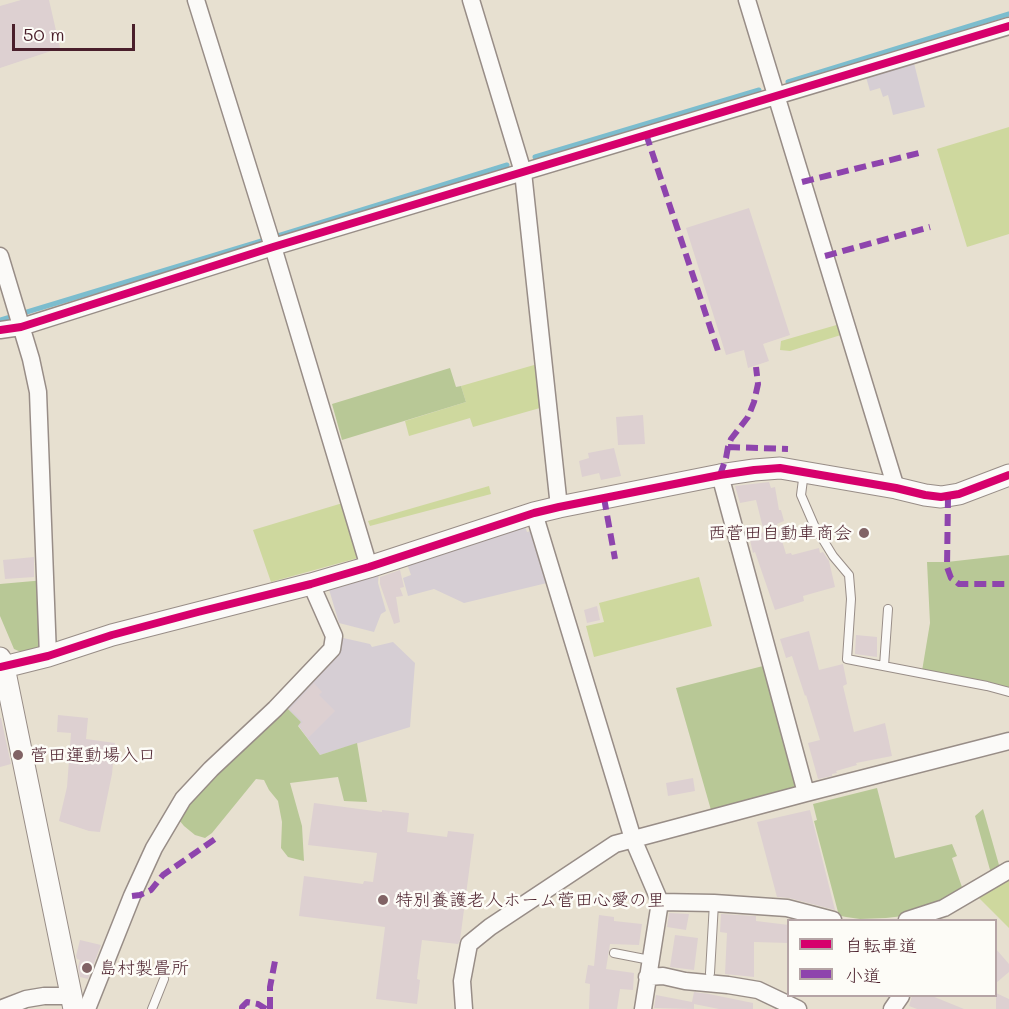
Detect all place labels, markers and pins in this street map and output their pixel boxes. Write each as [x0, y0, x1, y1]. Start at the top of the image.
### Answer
place label: 西菅田自動車商会 [708, 522, 852, 544]
marker: 西菅田自動車商会 [857, 526, 871, 540]
place label: 菅田運動場入口 [30, 744, 156, 766]
marker: 菅田運動場入口 [11, 748, 25, 762]
place label: 特別養護老人ホーム菅田心愛の里 [395, 889, 665, 911]
marker: 特別養護老人ホーム菅田心愛の里 [376, 893, 390, 907]
place label: 島村製畳所 [99, 957, 189, 979]
marker: 島村製畳所 [80, 961, 94, 975]

